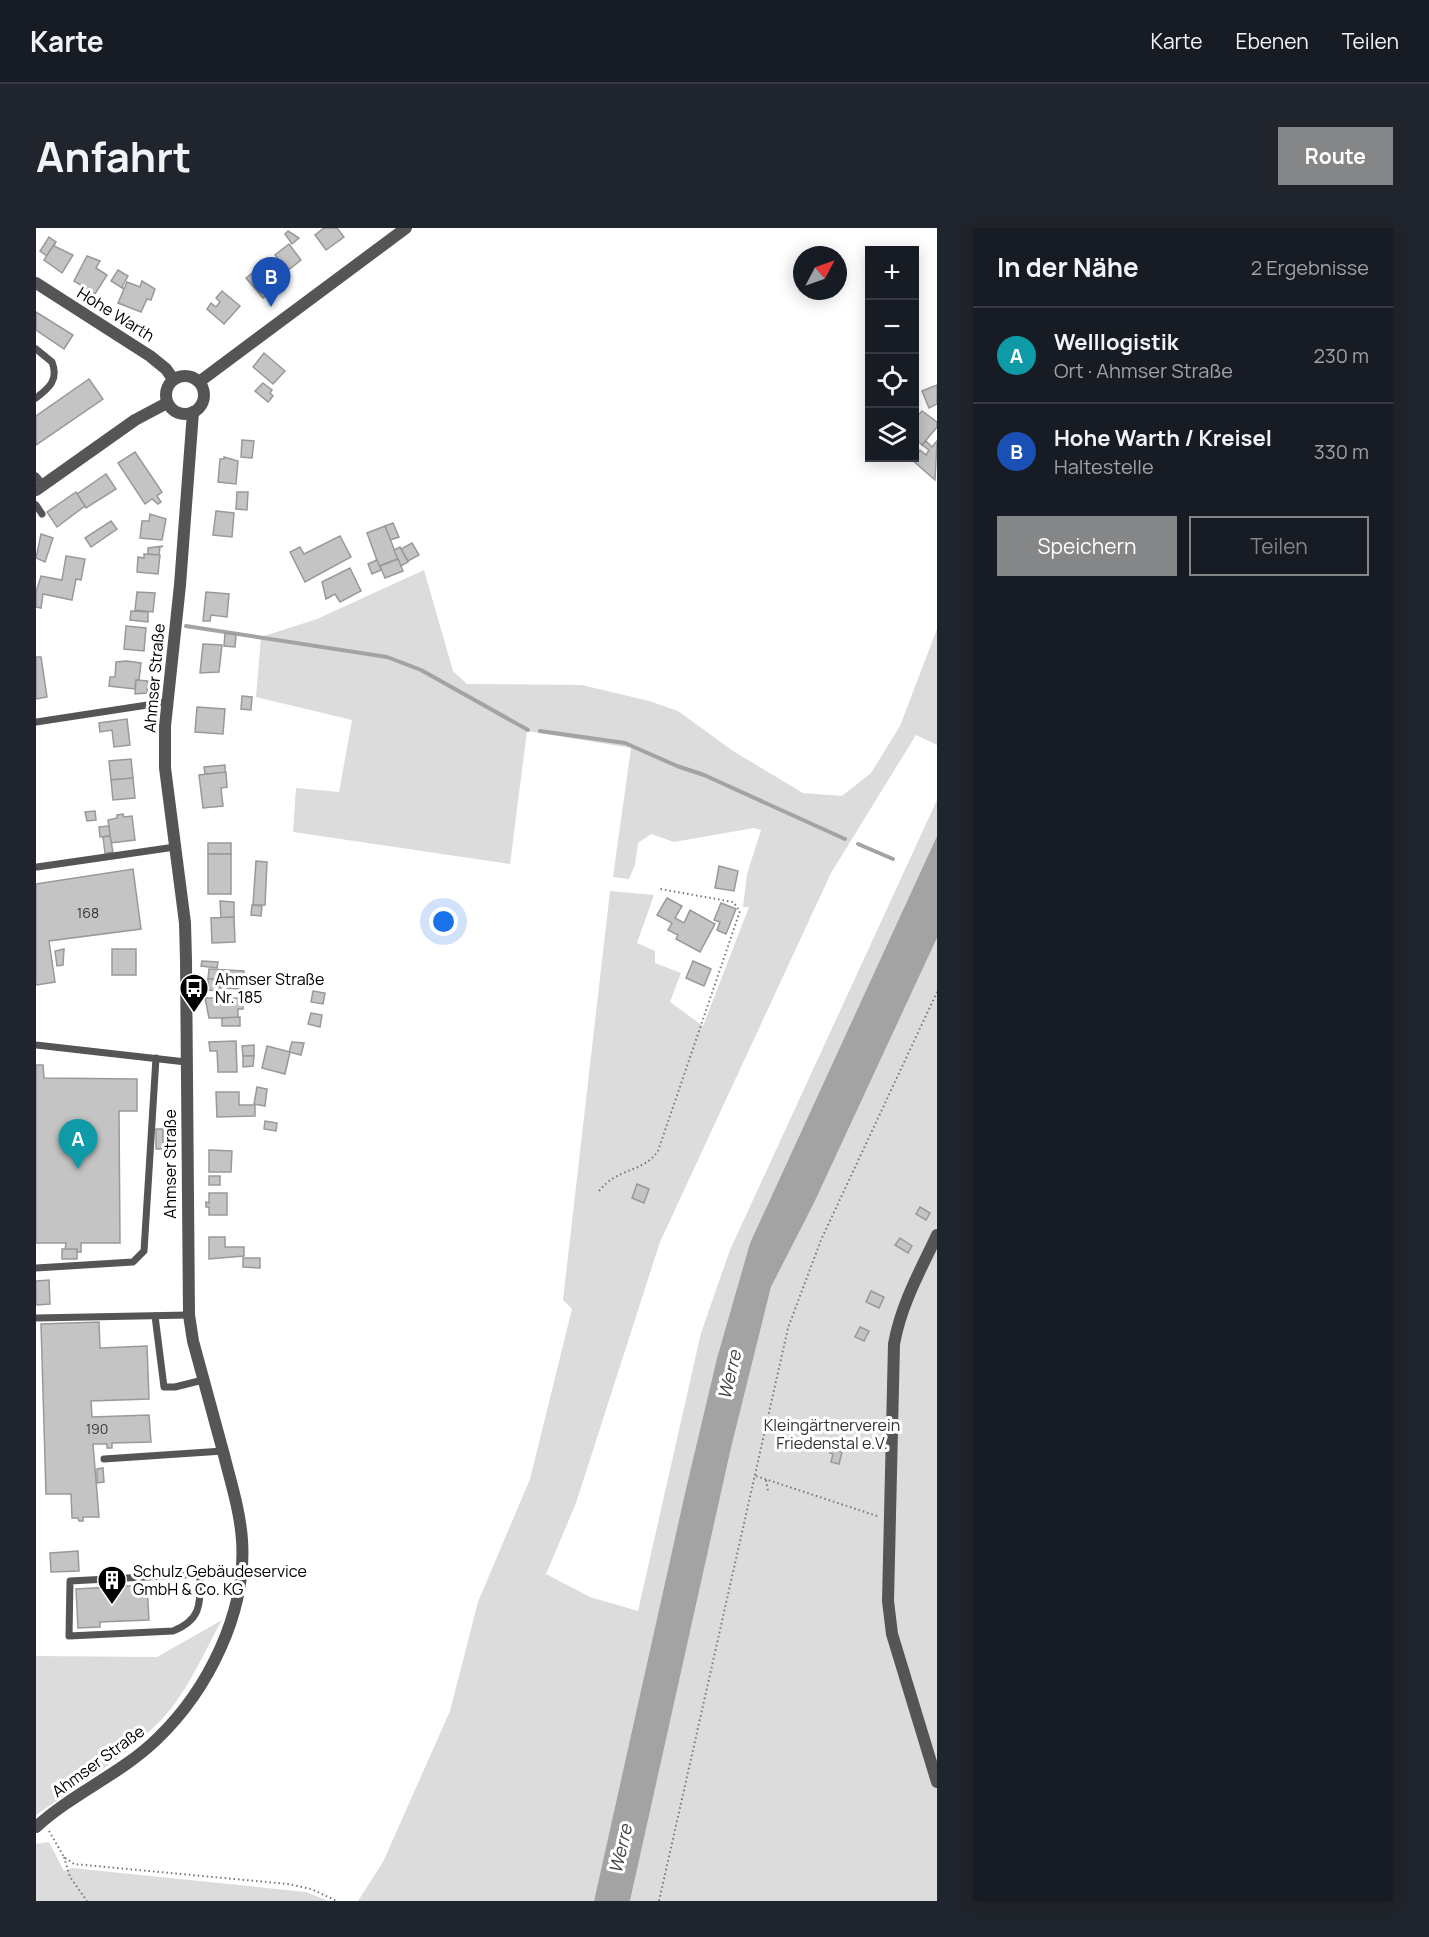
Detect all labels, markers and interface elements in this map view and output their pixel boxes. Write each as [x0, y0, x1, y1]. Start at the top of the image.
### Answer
text: Karte [30, 22, 104, 60]
text: Karte [1150, 27, 1202, 55]
text: Ebenen [1235, 27, 1309, 55]
text: Teilen [1342, 27, 1399, 55]
text: Anfahrt [36, 127, 191, 185]
button: Route [1278, 127, 1393, 185]
north arrow [793, 246, 847, 300]
map controls [865, 246, 919, 462]
button: + [865, 246, 919, 300]
text: In der Nähe [997, 249, 1139, 285]
text: 2 Ergebnisse [1251, 254, 1369, 281]
pin: B [252, 257, 290, 307]
street label: Hohe Warth [73, 282, 159, 346]
button: − [865, 300, 919, 354]
text: Welllogistik [1054, 327, 1179, 357]
text: A [1010, 342, 1023, 369]
text: 230 m [1313, 342, 1369, 369]
button: locate [865, 354, 919, 408]
text: Ort · Ahmser Straße [1054, 357, 1233, 384]
button: layers [865, 408, 919, 462]
text: Hohe Warth / Kreisel [1054, 423, 1272, 453]
text: B [1010, 438, 1023, 465]
text: 330 m [1314, 438, 1369, 465]
text: Haltestelle [1054, 453, 1154, 480]
button: Speichern [997, 516, 1177, 576]
button: Teilen [1189, 516, 1369, 576]
street label: Ahmser Straße [138, 623, 170, 733]
house number: 168 [77, 903, 99, 922]
your location [429, 907, 458, 936]
place label: Ahmser Straße Nr. 185 [215, 968, 324, 1008]
bus stop icon: Ahmser Straße Nr. 185 [178, 972, 210, 1014]
street label: Ahmser Straße [159, 1109, 181, 1219]
pin: A [58, 1120, 98, 1169]
water label: Werre [712, 1346, 747, 1402]
park label: Kleingärtnerverein Friedenstal e.V. [764, 1414, 900, 1454]
house number: 190 [86, 1419, 108, 1438]
place label: Schulz Gebäudeservice GmbH & Co. KG [133, 1560, 307, 1600]
building icon: Schulz Gebäudeservice GmbH & Co. KG [96, 1564, 128, 1606]
street label: Ahmser Straße [47, 1720, 149, 1802]
water label: Werre [603, 1820, 638, 1876]

